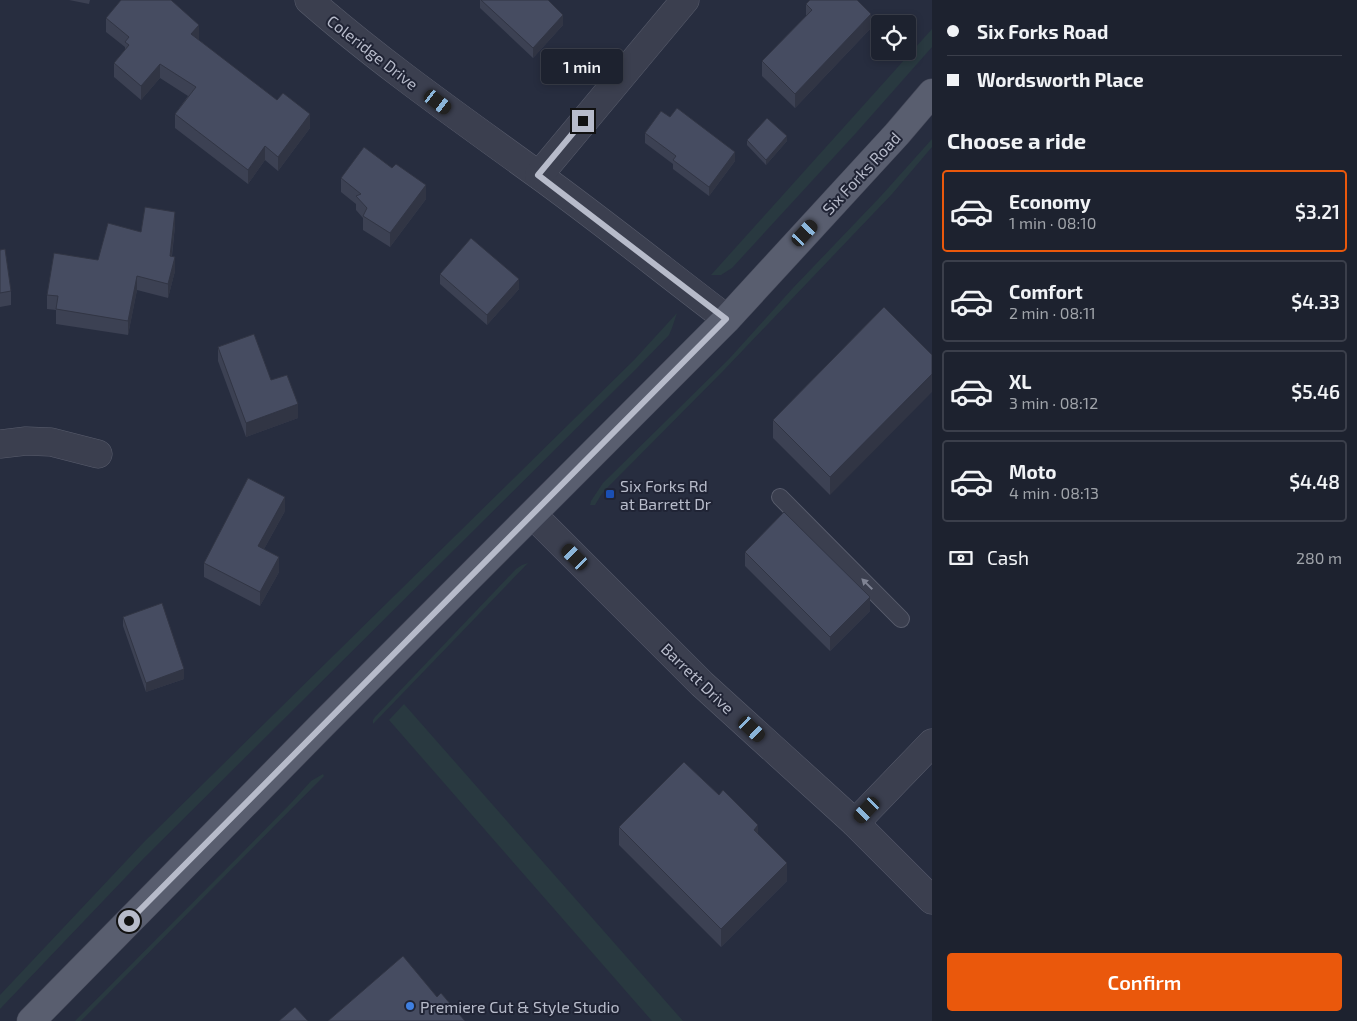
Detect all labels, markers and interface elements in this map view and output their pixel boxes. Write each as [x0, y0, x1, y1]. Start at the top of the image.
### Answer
street label: Coleridge Drive [324, 11, 422, 93]
map controls [871, 15, 916, 60]
button: locate [871, 15, 916, 60]
text: Six Forks Road [977, 20, 1108, 43]
callout: 1 min [542, 48, 624, 84]
text: 1 min [563, 57, 601, 76]
text: Wordsworth Place [977, 68, 1144, 91]
car [421, 87, 454, 117]
route end [572, 110, 594, 132]
text: Choose a ride [947, 127, 1086, 153]
street label: Six Forks Road [818, 128, 904, 218]
icon: car [949, 189, 994, 234]
text: Economy [1009, 190, 1091, 213]
text: $3.21 [1295, 200, 1340, 223]
text: 1 min · 08:10 [1009, 213, 1096, 232]
car [789, 217, 820, 249]
icon: car [949, 279, 994, 324]
text: Comfort [1009, 280, 1083, 303]
text: $4.33 [1291, 290, 1340, 313]
text: 2 min · 08:11 [1009, 303, 1096, 322]
icon: car [949, 369, 994, 414]
text: XL [1009, 370, 1031, 393]
text: $5.46 [1291, 380, 1340, 403]
text: 3 min · 08:12 [1009, 393, 1098, 412]
icon: car [949, 459, 994, 504]
text: Moto [1009, 460, 1057, 483]
text: $4.48 [1289, 470, 1340, 493]
place label: Six Forks Rd at Barrett Dr [620, 476, 712, 513]
text: 4 min · 08:13 [1009, 483, 1099, 502]
marker: Six Forks Rd at Barrett Dr [604, 488, 616, 500]
car [559, 541, 590, 573]
icon: cash [947, 544, 975, 572]
text: Cash [987, 546, 1029, 569]
text: 280 m [1296, 548, 1342, 567]
one-way arrow [861, 578, 873, 590]
street label: Barrett Drive [658, 639, 738, 717]
car [735, 713, 768, 745]
car [851, 794, 882, 826]
route start [118, 910, 140, 932]
button: Confirm [947, 953, 1342, 1011]
place label: Premiere Cut & Style Studio [420, 997, 620, 1016]
marker: Premiere Cut & Style Studio [404, 1000, 416, 1012]

